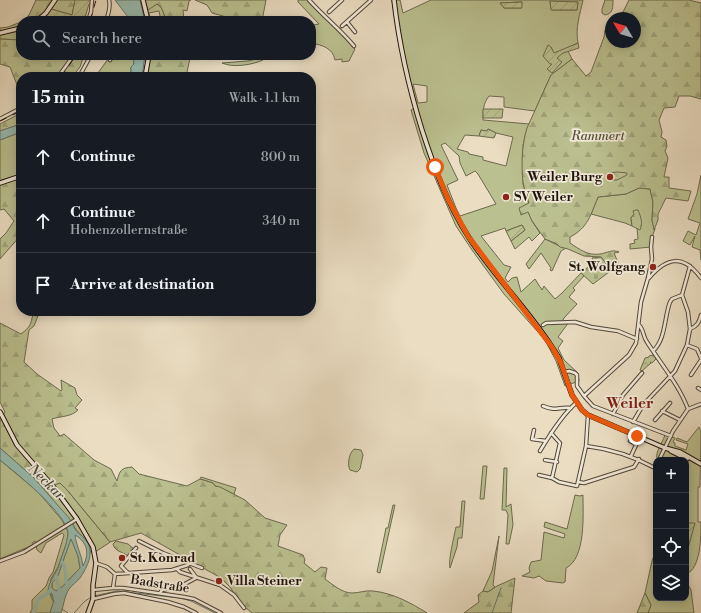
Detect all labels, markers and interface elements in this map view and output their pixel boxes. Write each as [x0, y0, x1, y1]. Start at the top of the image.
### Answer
north arrow [605, 12, 641, 48]
search box [16, 16, 316, 60]
icon: search [30, 27, 52, 49]
text: Search here [62, 29, 142, 48]
text: 15 min [32, 87, 85, 109]
text: Walk · 1.1 km [229, 90, 300, 106]
park label: Rammert [570, 128, 625, 144]
icon: ahead [32, 146, 54, 168]
text: Continue [70, 147, 135, 166]
text: 800 m [261, 149, 300, 165]
route start [426, 158, 444, 176]
place label: Weiler Burg [526, 169, 603, 185]
marker: Weiler Burg [605, 172, 615, 182]
place label: SV Weiler [514, 189, 573, 205]
marker: SV Weiler [501, 192, 511, 202]
text: Continue [70, 203, 135, 222]
icon: ahead [32, 210, 54, 232]
text: 340 m [262, 213, 300, 229]
text: Hohenzollernstraße [70, 222, 188, 238]
place label: St. Wolfgang [569, 259, 646, 275]
marker: St. Wolfgang [648, 262, 658, 272]
icon: arrive [32, 274, 54, 296]
text: Arrive at destination [70, 275, 214, 294]
district label: Weiler [605, 394, 654, 413]
route end [628, 427, 646, 445]
map controls [653, 457, 689, 601]
button: + [653, 457, 689, 493]
water label: Neckar [23, 459, 69, 505]
button: − [653, 493, 689, 529]
button: locate [653, 529, 689, 565]
place label: St. Konrad [130, 550, 196, 566]
marker: St. Konrad [117, 553, 127, 563]
button: layers [653, 565, 689, 601]
street label: Badstraße [128, 571, 191, 597]
place label: Villa Steiner [226, 573, 302, 589]
marker: Villa Steiner [214, 576, 224, 586]

